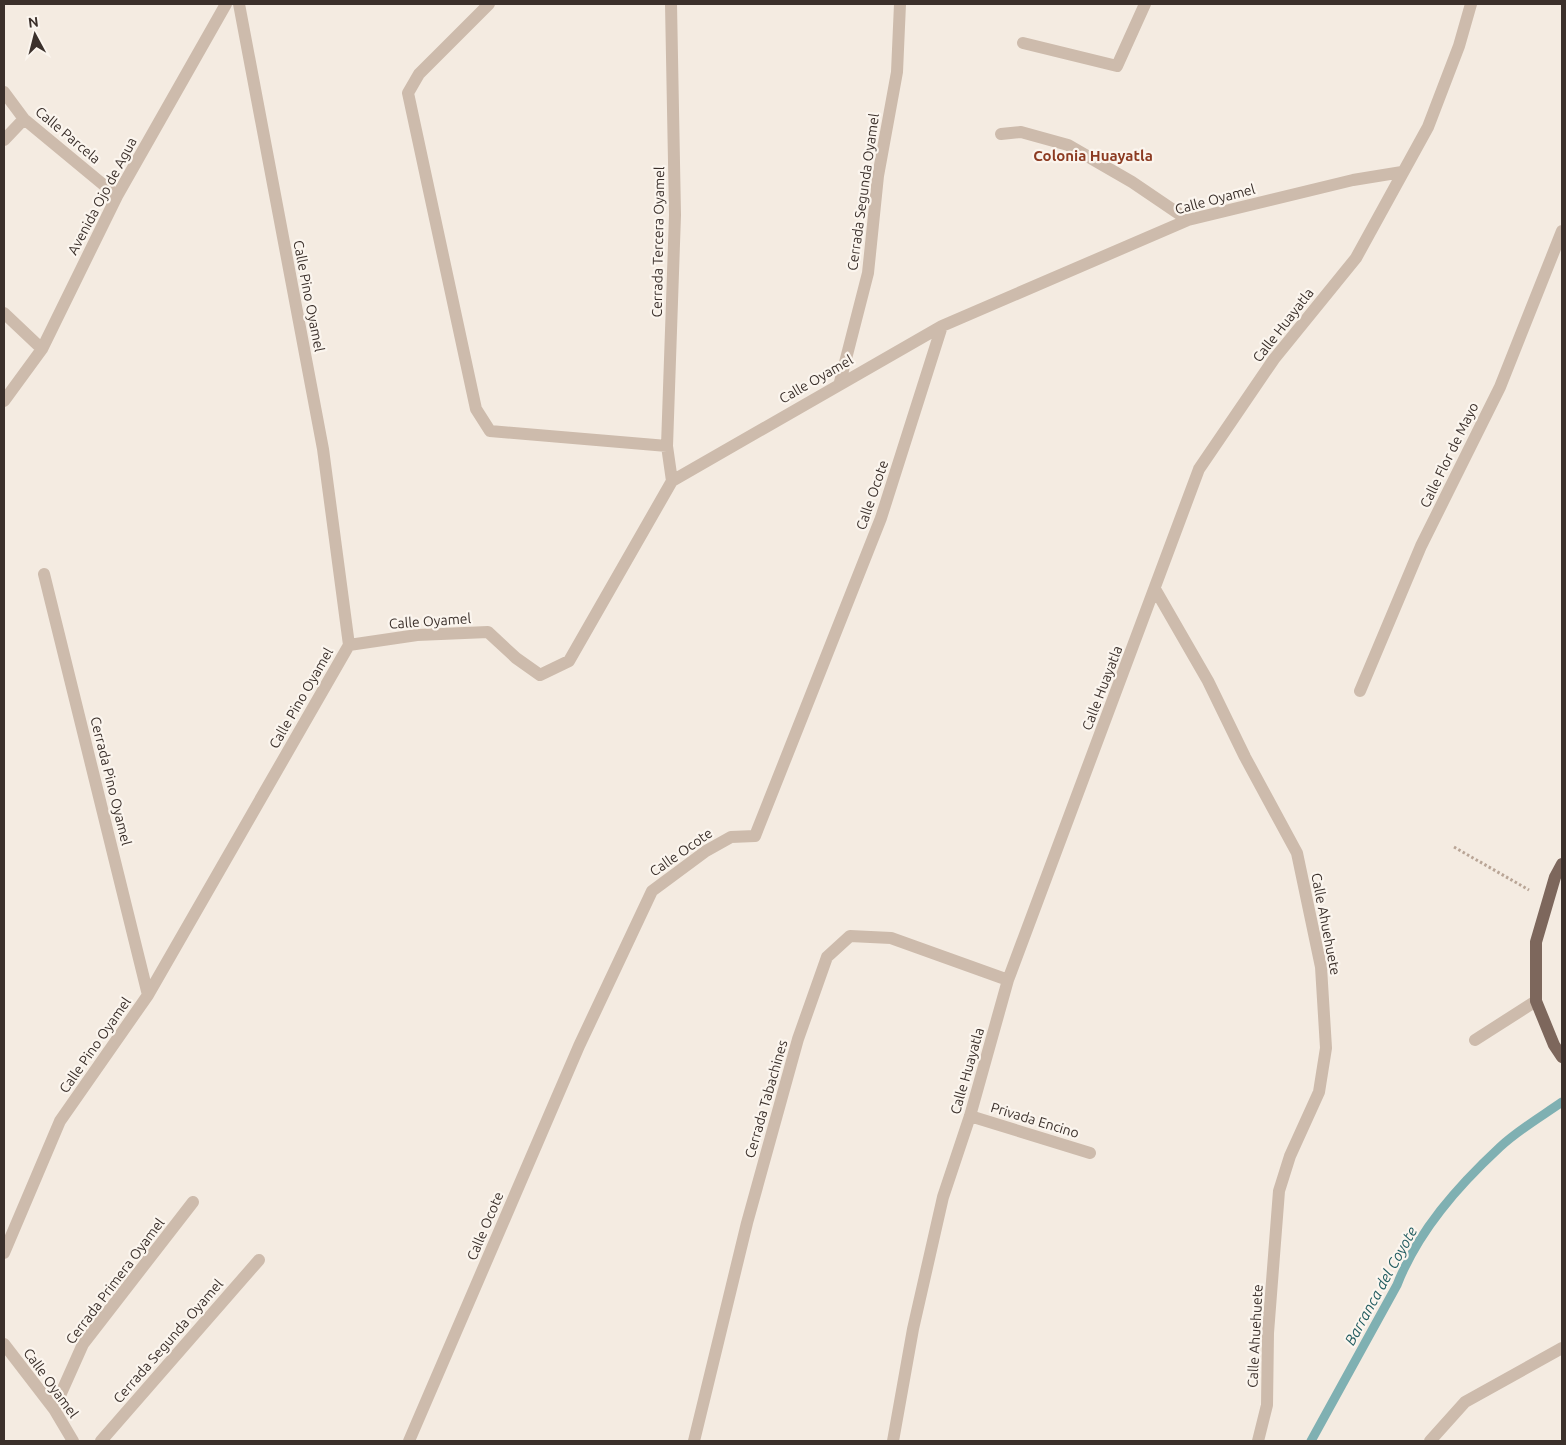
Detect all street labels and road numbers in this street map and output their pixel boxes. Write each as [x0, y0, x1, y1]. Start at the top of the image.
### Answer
street label: Calle Parcela [32, 103, 104, 167]
street label: Cerrada Segunda Oyamel [844, 112, 882, 272]
street label: Avenida Ojo de Agua [64, 135, 140, 257]
street label: Cerrada Tercera Oyamel [649, 166, 667, 318]
street label: Calle Oyamel [1173, 181, 1257, 217]
street label: Calle Pino Oyamel [290, 239, 328, 354]
street label: Calle Huayatla [1249, 285, 1317, 365]
street label: Calle Oyamel [776, 351, 856, 407]
street label: Calle Flor de Mayo [1417, 400, 1481, 510]
street label: Calle Ocote [853, 458, 891, 532]
street label: Calle Oyamel [388, 610, 472, 632]
street label: Calle Huayatla [1079, 643, 1125, 733]
street label: Calle Pino Oyamel [266, 645, 336, 751]
street label: Cerrada Pino Oyamel [87, 715, 135, 847]
street label: Calle Ocote [647, 825, 715, 879]
street label: Calle Ahuehuete [1308, 872, 1344, 976]
street label: Calle Pino Oyamel [56, 994, 134, 1096]
street label: Calle Huayatla [947, 1026, 987, 1116]
street label: Cerrada Tabachines [741, 1038, 791, 1160]
street label: Privada Encino [989, 1099, 1081, 1141]
street label: Calle Ocote [463, 1189, 507, 1263]
street label: Cerrada Primera Oyamel [62, 1215, 168, 1347]
street label: Cerrada Segunda Oyamel [110, 1276, 226, 1406]
street label: Calle Ahuehuete [1244, 1284, 1266, 1388]
street label: Calle Oyamel [20, 1345, 82, 1421]

